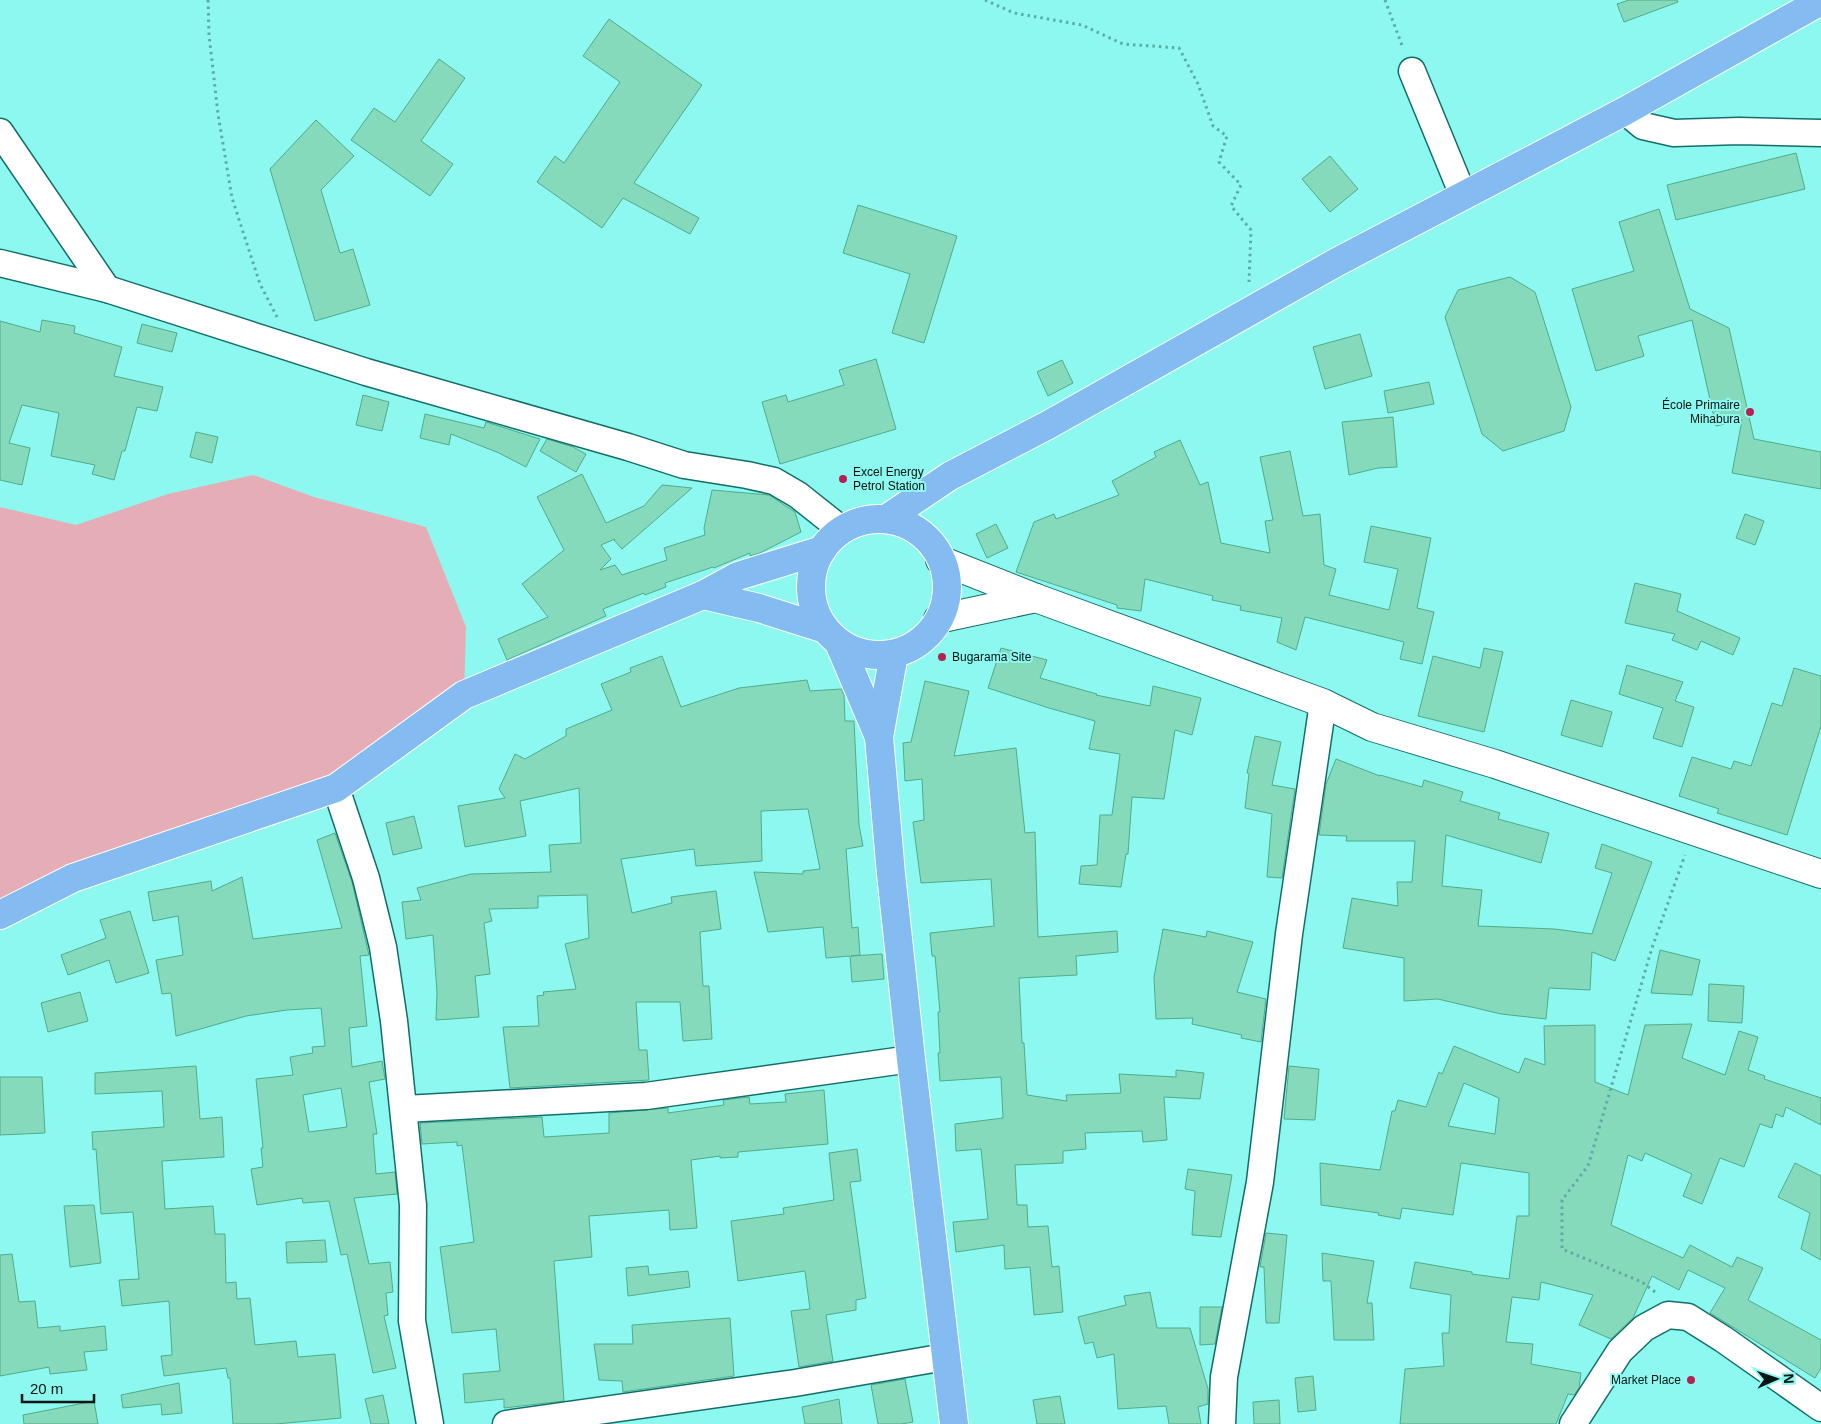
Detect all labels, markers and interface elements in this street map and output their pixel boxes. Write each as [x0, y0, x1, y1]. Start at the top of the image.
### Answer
place label: École Primaire Mihabura [1662, 397, 1740, 426]
marker: École Primaire Mihabura [1744, 406, 1756, 418]
place label: Excel Energy Petrol Station [853, 465, 925, 493]
marker: Excel Energy Petrol Station [837, 473, 849, 485]
place label: Bugarama Site [952, 650, 1032, 664]
marker: Bugarama Site [936, 651, 948, 663]
north arrow [1751, 1354, 1801, 1404]
scale bar [22, 1372, 95, 1404]
place label: Market Place [1611, 1373, 1681, 1387]
text: N [1781, 1373, 1797, 1384]
marker: Market Place [1685, 1374, 1697, 1386]
text: 20 m [30, 1380, 63, 1397]

